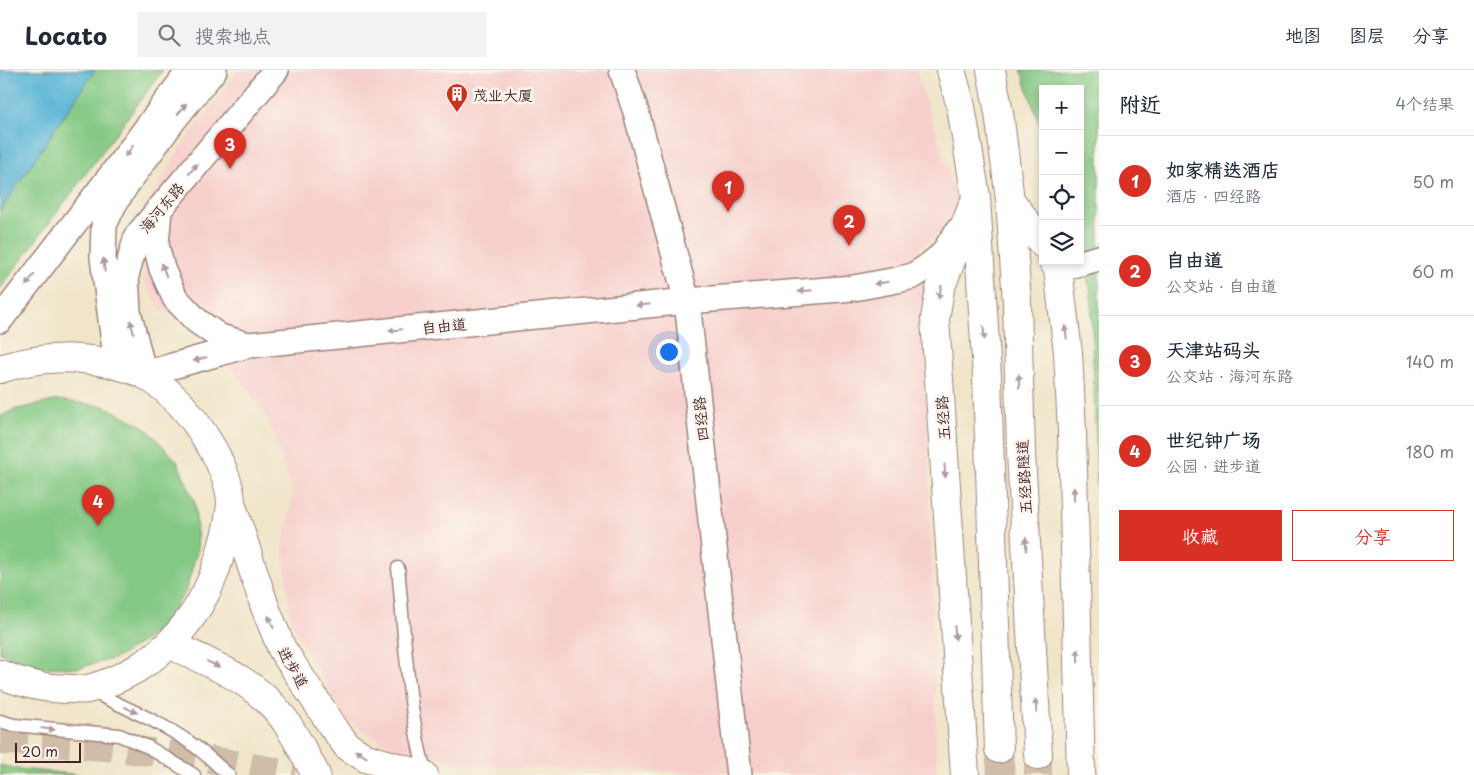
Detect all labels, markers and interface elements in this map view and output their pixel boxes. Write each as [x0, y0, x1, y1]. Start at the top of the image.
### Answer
search box [137, 12, 487, 57]
text: Locato [25, 17, 107, 53]
icon: search [155, 21, 183, 49]
text: 搜索地点 [195, 21, 271, 49]
text: 地图 [1285, 21, 1321, 48]
text: 图层 [1349, 21, 1385, 48]
text: 分享 [1413, 21, 1449, 48]
building icon: 茂业大厦 [445, 82, 469, 113]
place label: 茂业大厦 [473, 83, 533, 106]
map controls [1039, 85, 1084, 265]
button: + [1039, 85, 1084, 130]
text: 附近 [1119, 87, 1161, 119]
text: 4个结果 [1395, 91, 1454, 115]
one-way arrow [177, 103, 188, 116]
pin: 3 [214, 128, 246, 169]
button: − [1039, 130, 1084, 175]
one-way arrow [124, 144, 135, 157]
text: 如家精迭酒店 [1166, 155, 1280, 183]
one-way arrow [187, 163, 198, 175]
text: 1 [1131, 169, 1139, 193]
text: 50 m [1413, 169, 1454, 193]
pin: 1 [712, 171, 744, 212]
button: locate [1039, 175, 1084, 220]
street label: 海河东路 [133, 177, 189, 237]
text: 酒店 · 四经路 [1166, 183, 1261, 207]
pin: 2 [833, 205, 865, 246]
button: layers [1039, 220, 1084, 265]
text: 自由道 [1166, 245, 1223, 273]
one-way arrow [99, 257, 107, 273]
text: 2 [1129, 259, 1141, 283]
text: 60 m [1412, 259, 1454, 283]
one-way arrow [160, 263, 167, 278]
one-way arrow [25, 273, 36, 286]
text: 公交站 · 自由道 [1166, 273, 1277, 297]
one-way arrow [872, 280, 888, 288]
one-way arrow [936, 284, 944, 299]
one-way arrow [797, 288, 813, 296]
one-way arrow [635, 301, 651, 309]
street label: 自由道 [420, 311, 468, 339]
one-way arrow [128, 319, 136, 334]
one-way arrow [1062, 323, 1070, 339]
one-way arrow [981, 325, 989, 341]
one-way arrow [386, 326, 402, 334]
text: 天津站码头 [1166, 335, 1261, 363]
your location [656, 339, 682, 365]
text: 3 [1130, 349, 1140, 373]
text: 140 m [1406, 349, 1454, 373]
one-way arrow [192, 355, 207, 363]
text: 公交站 · 海河东路 [1166, 363, 1293, 387]
one-way arrow [1015, 373, 1023, 389]
street label: 四经路 [686, 395, 714, 443]
street label: 五经路 [929, 395, 955, 441]
text: 世纪钟广场 [1166, 425, 1261, 453]
street label: 五经路隧道 [1010, 439, 1036, 515]
text: 4 [1130, 439, 1140, 463]
text: 180 m [1406, 439, 1454, 463]
text: 公园 · 进步道 [1166, 453, 1261, 477]
one-way arrow [941, 463, 949, 479]
pin: 4 [82, 485, 114, 526]
one-way arrow [1069, 486, 1077, 502]
button: 收藏 [1119, 510, 1282, 561]
button: 分享 [1292, 510, 1454, 561]
one-way arrow [1022, 535, 1030, 551]
one-way arrow [266, 615, 274, 629]
one-way arrow [951, 625, 959, 641]
street label: 进步道 [273, 642, 315, 692]
one-way arrow [1074, 648, 1082, 664]
one-way arrow [206, 660, 221, 669]
one-way arrow [1031, 698, 1039, 714]
one-way arrow [124, 707, 138, 715]
one-way arrow [40, 725, 56, 733]
scale bar [15, 740, 81, 763]
text: 20 m [22, 741, 58, 762]
one-way arrow [354, 750, 367, 759]

